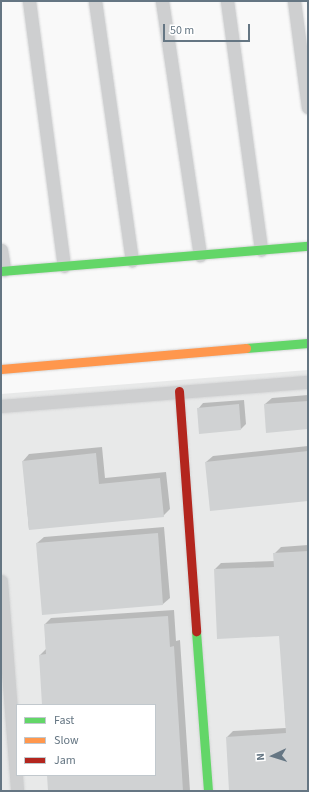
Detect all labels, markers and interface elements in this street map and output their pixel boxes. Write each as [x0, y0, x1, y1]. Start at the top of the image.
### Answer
scale bar [165, 16, 252, 42]
text: 50 m [170, 22, 194, 39]
legend [16, 704, 156, 776]
text: Fast [54, 712, 74, 729]
text: Slow [54, 732, 79, 749]
north arrow [253, 736, 293, 776]
text: Jam [54, 752, 76, 769]
text: N [253, 753, 268, 761]

